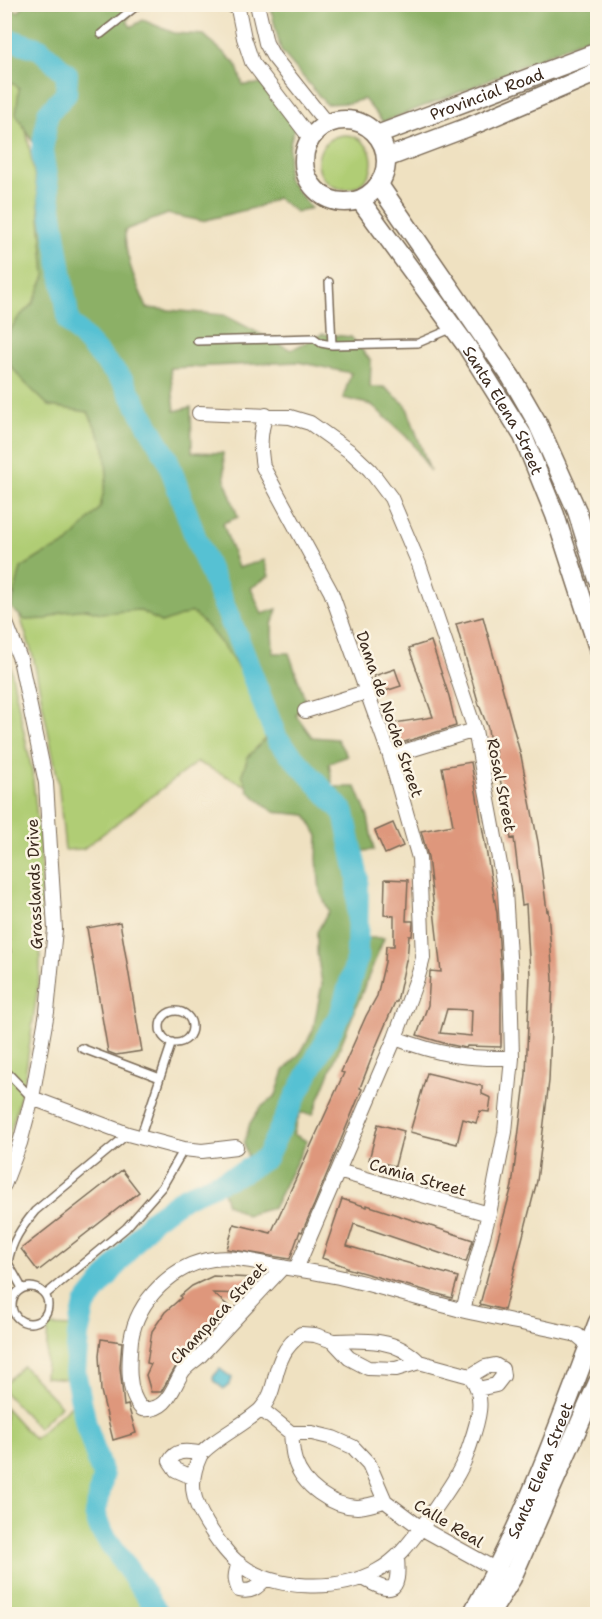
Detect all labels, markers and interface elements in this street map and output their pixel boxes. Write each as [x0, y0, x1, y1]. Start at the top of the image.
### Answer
street label: Provincial Road [427, 63, 547, 125]
street label: Santa Elena Street [458, 342, 548, 478]
street label: Dama de Noche Street [351, 628, 428, 800]
street label: Rosal Street [482, 736, 521, 834]
street label: Grasslands Drive [22, 818, 47, 950]
street label: Camia Street [367, 1154, 469, 1201]
street label: Champaca Street [166, 1258, 271, 1369]
street label: Santa Elena Street [502, 1399, 578, 1542]
street label: Calle Real [410, 1494, 488, 1553]

